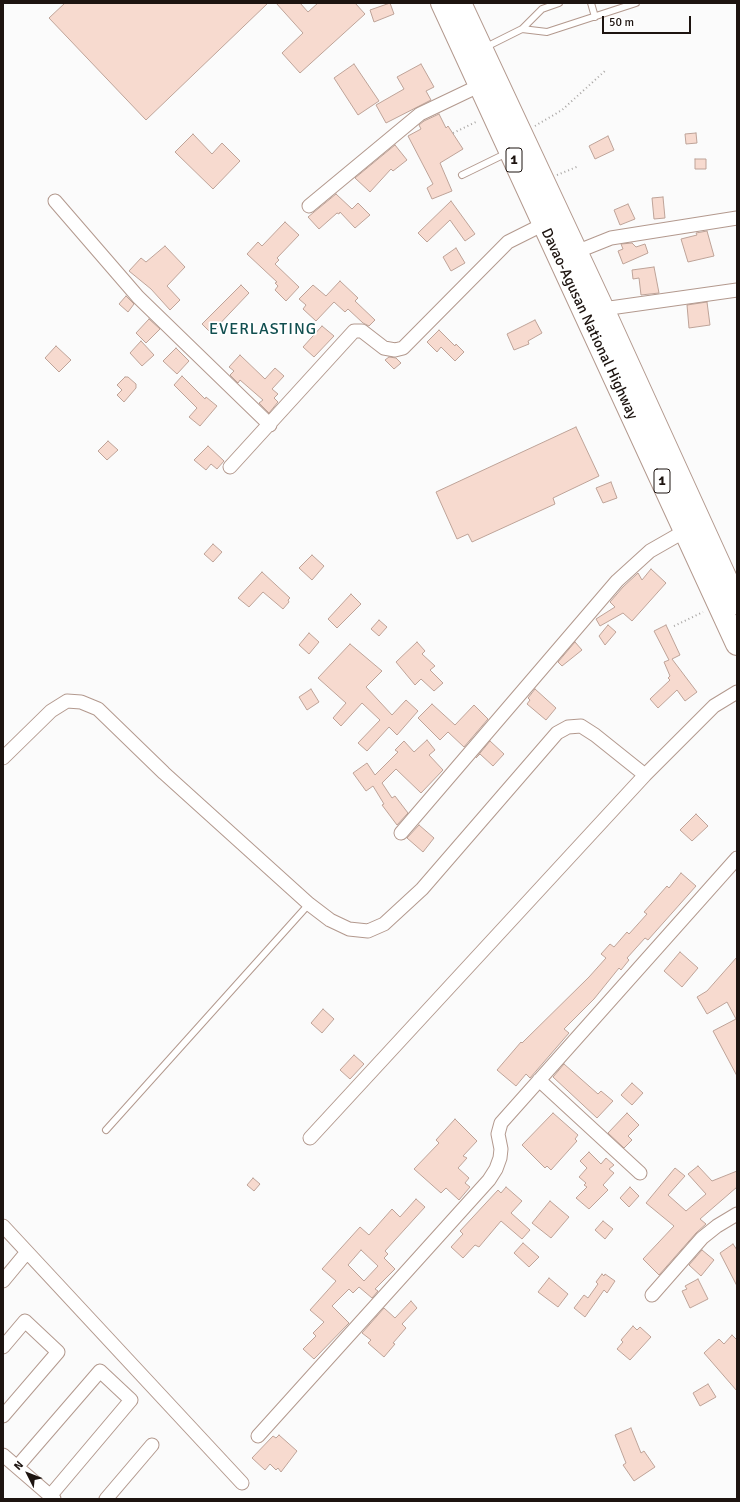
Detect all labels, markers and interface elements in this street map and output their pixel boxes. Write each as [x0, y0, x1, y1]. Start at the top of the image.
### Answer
scale bar [604, 8, 693, 34]
text: 50 m [609, 15, 634, 30]
road number: 1 [506, 148, 522, 172]
street label: Davao-Agusan National Highway [537, 226, 641, 422]
district label: EVERLASTING [209, 320, 317, 340]
road number: 1 [654, 469, 670, 493]
north arrow [8, 1454, 48, 1494]
text: N [11, 1458, 26, 1473]

